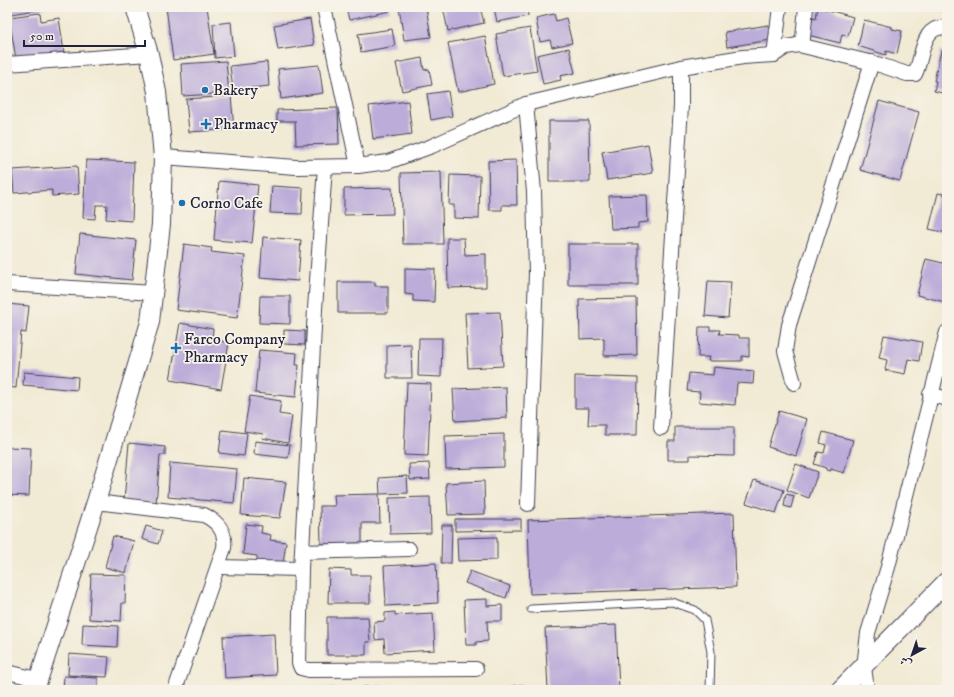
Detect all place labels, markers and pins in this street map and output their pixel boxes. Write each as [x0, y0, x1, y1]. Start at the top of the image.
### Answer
place label: Bakery [213, 80, 258, 100]
marker: Bakery [200, 85, 210, 95]
place label: Pharmacy [214, 114, 278, 134]
marker: Pharmacy [201, 119, 211, 129]
place label: Corno Cafe [190, 193, 263, 213]
marker: Corno Cafe [177, 198, 187, 208]
place label: Farco Company Pharmacy [184, 329, 286, 367]
marker: Farco Company Pharmacy [171, 343, 181, 353]

